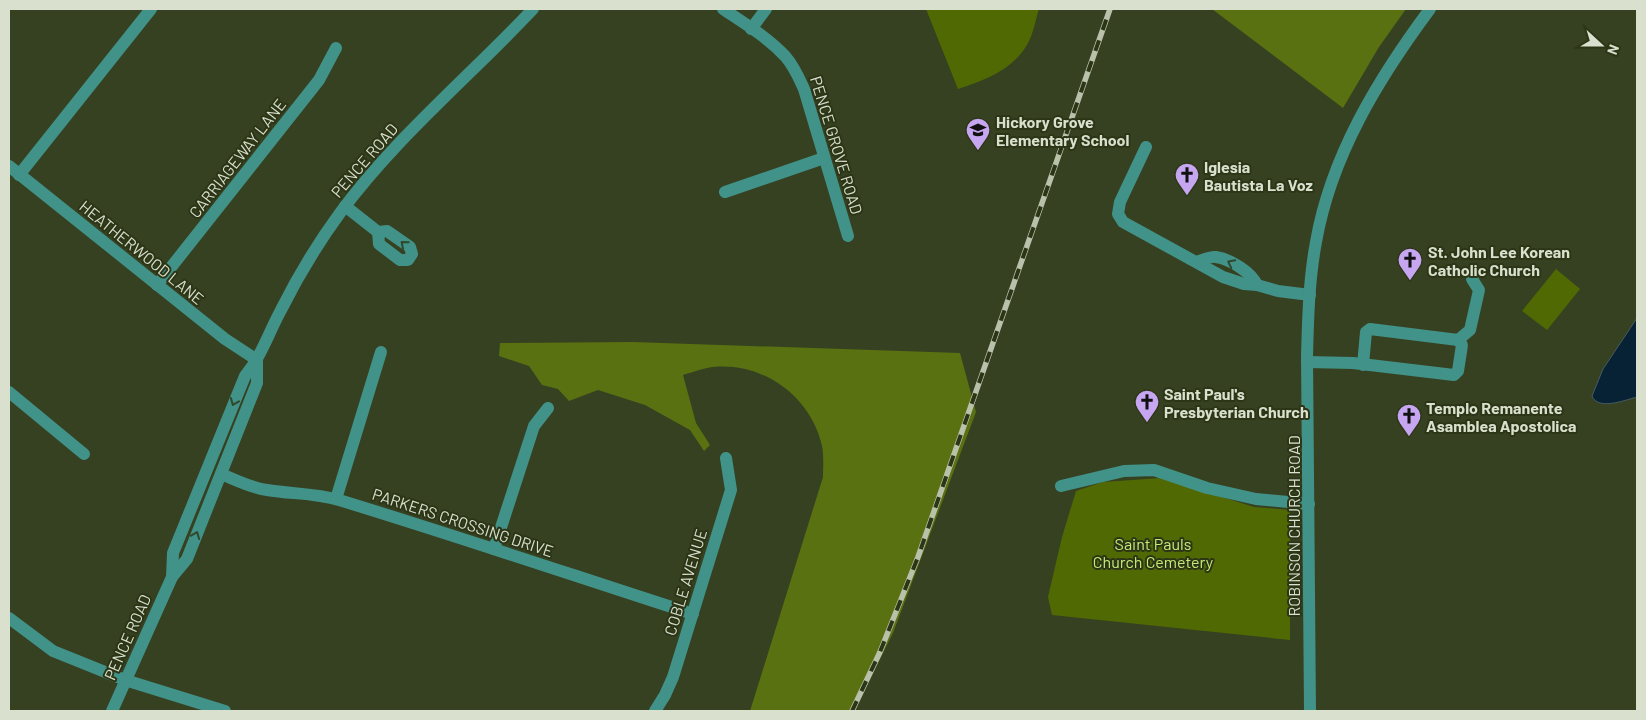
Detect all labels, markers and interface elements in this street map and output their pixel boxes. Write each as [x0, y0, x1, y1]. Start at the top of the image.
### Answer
north arrow [1576, 20, 1626, 70]
text: N [1604, 42, 1623, 57]
street label: PENCE GROVE ROAD [807, 74, 867, 216]
street label: CARRIAGEWAY LANE [185, 95, 289, 221]
place label: Hickory Grove Elementary School [996, 112, 1130, 149]
school or university icon: Hickory Grove Elementary School [965, 117, 991, 151]
street label: PENCE ROAD [327, 119, 401, 201]
place label: Iglesia Bautista La Voz [1204, 157, 1313, 194]
church icon: Iglesia Bautista La Voz [1174, 162, 1200, 196]
street label: HEATHERWOOD LANE [76, 196, 208, 308]
one-way arrow [401, 241, 410, 250]
place label: St. John Lee Korean Catholic Church [1428, 242, 1570, 279]
church icon: St. John Lee Korean Catholic Church [1397, 247, 1423, 281]
one-way arrow [1227, 259, 1236, 269]
place label: Saint Paul's Presbyterian Church [1164, 384, 1309, 421]
church icon: Saint Paul's Presbyterian Church [1134, 389, 1160, 423]
one-way arrow [230, 397, 240, 406]
place label: Templo Remanente Asamblea Apostolica [1426, 398, 1576, 435]
church icon: Templo Remanente Asamblea Apostolica [1396, 403, 1422, 437]
street label: ROBINSON CHURCH ROAD [1284, 435, 1303, 617]
street label: PARKERS CROSSING DRIVE [370, 484, 556, 560]
street label: COBLE AVENUE [660, 526, 710, 638]
one-way arrow [190, 531, 201, 540]
park label: Saint Pauls Church Cemetery [1093, 534, 1214, 571]
street label: PENCE ROAD [100, 591, 154, 683]

